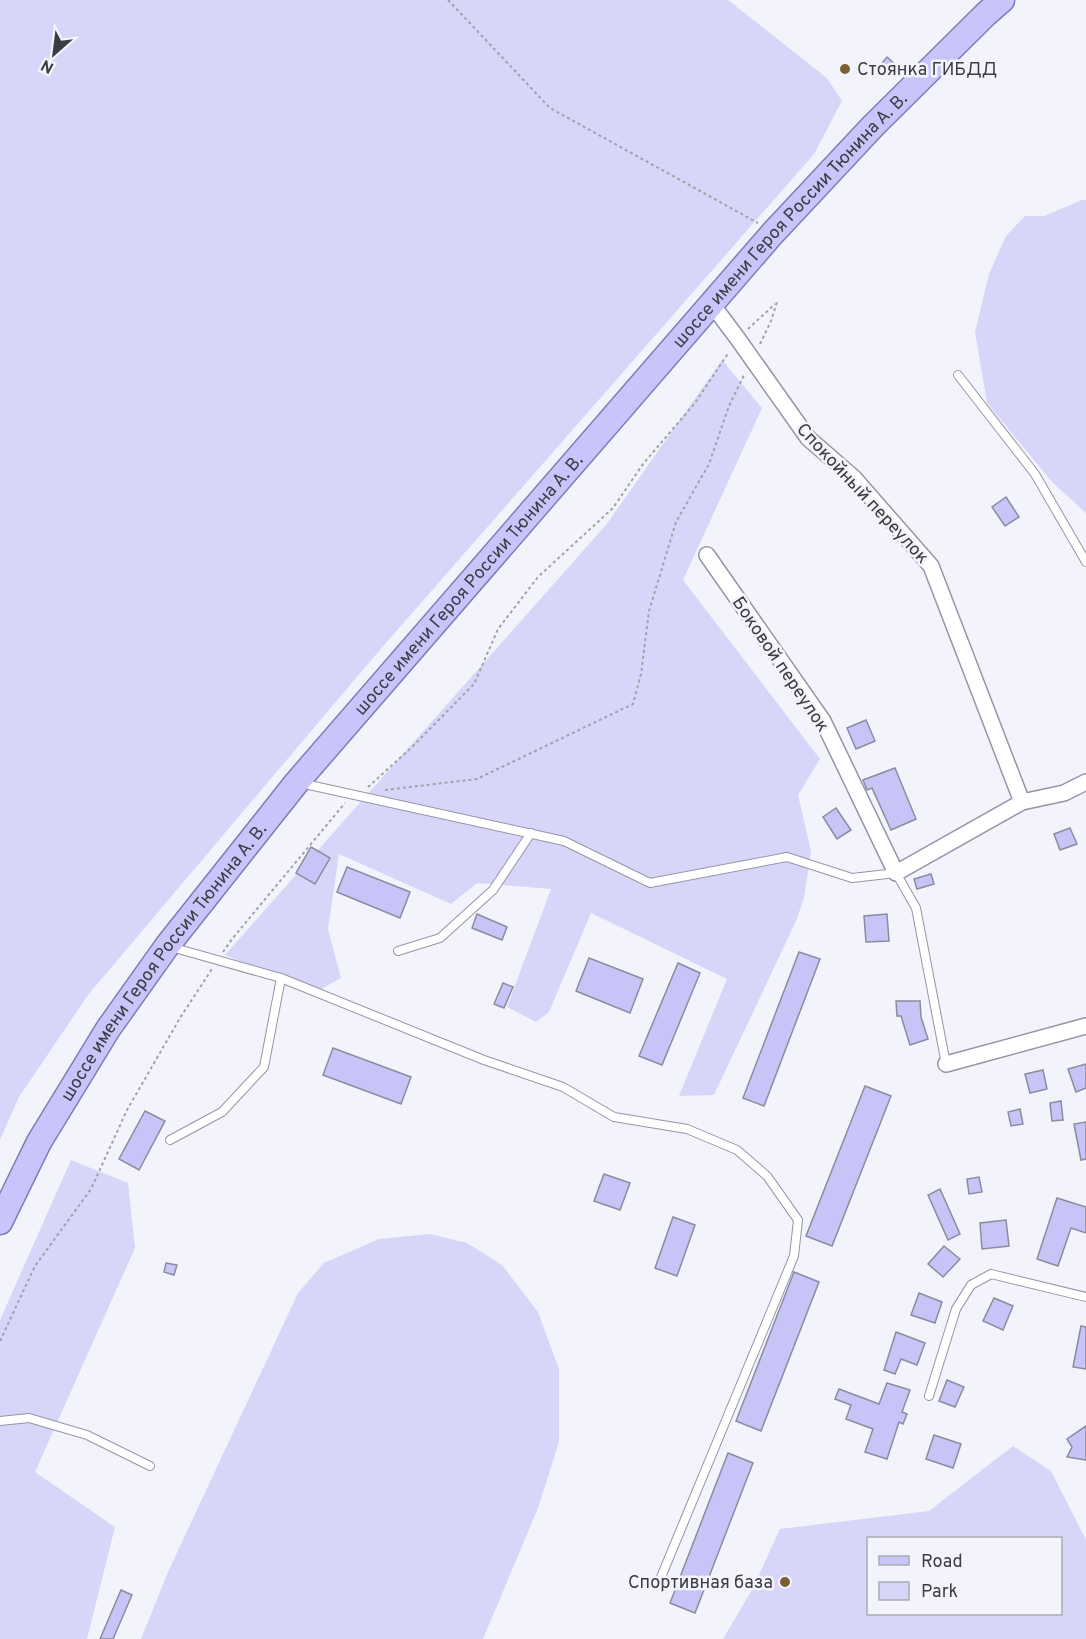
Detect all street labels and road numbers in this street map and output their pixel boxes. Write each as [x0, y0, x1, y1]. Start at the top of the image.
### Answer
street label: шоссе имени Героя России Тюнина А. В. [668, 88, 913, 354]
street label: Спокойный переулок [791, 419, 933, 569]
street label: шоссе имени Героя России Тюнина А. В. [350, 450, 589, 721]
street label: Боковой переулок [726, 593, 834, 737]
street label: шоссе имени Героя России Тюнина А. В. [56, 819, 273, 1106]

